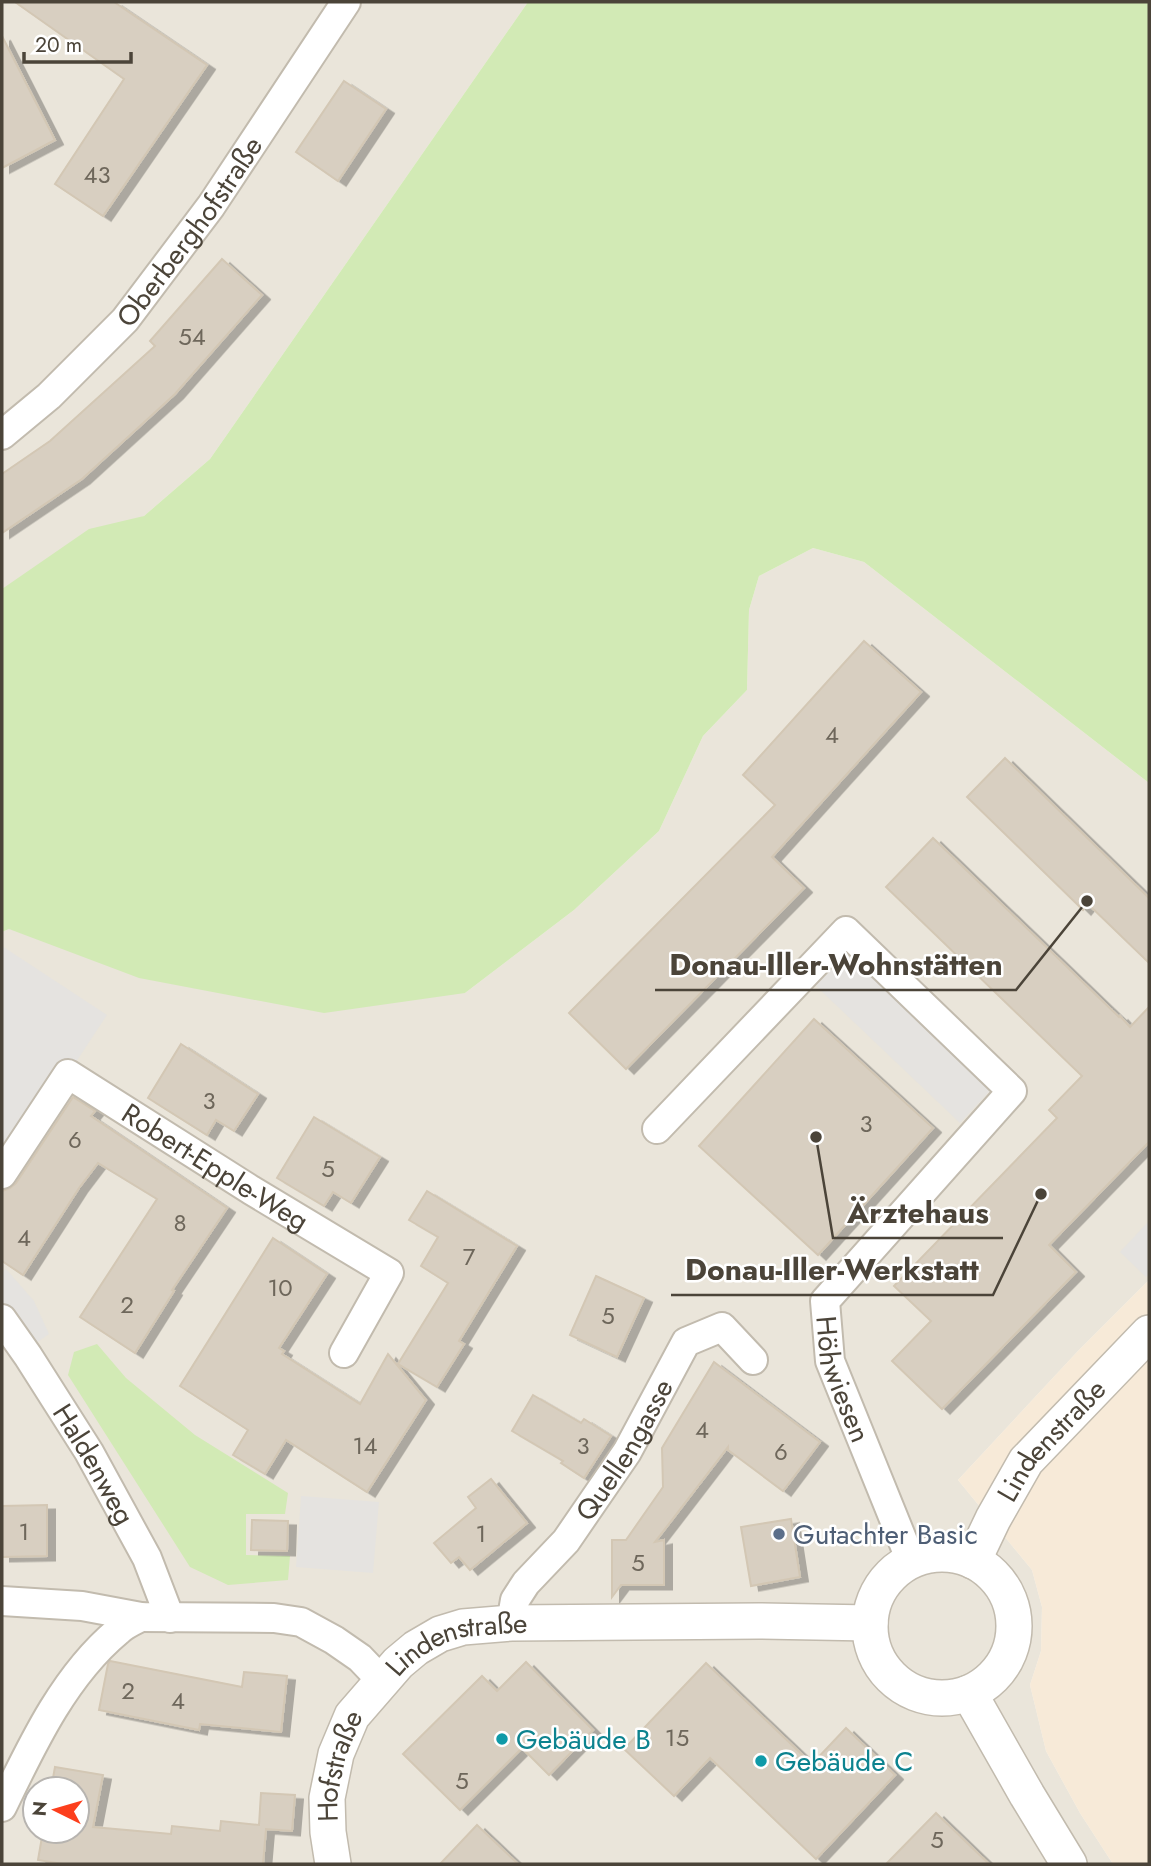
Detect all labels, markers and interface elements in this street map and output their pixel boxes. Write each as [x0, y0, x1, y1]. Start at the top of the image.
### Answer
scale bar [24, 21, 131, 65]
text: 20 m [35, 30, 82, 60]
street label: Oberberghofstraße [106, 128, 272, 336]
house number: 43 [83, 157, 111, 192]
house number: 54 [178, 319, 206, 354]
house number: 4 [825, 717, 839, 752]
callout: Donau-Iller-Wohnstätten [655, 939, 1016, 990]
text: Donau-Iller-Wohnstätten [669, 943, 1003, 986]
house number: 3 [202, 1083, 216, 1118]
street label: Robert-Epple-Weg [114, 1093, 317, 1241]
house number: 3 [859, 1106, 873, 1141]
house number: 6 [68, 1122, 82, 1157]
house number: 5 [321, 1151, 335, 1186]
callout: Ärztehaus [833, 1187, 1003, 1238]
text: Ärztehaus [846, 1191, 989, 1234]
house number: 8 [173, 1205, 187, 1240]
house number: 4 [17, 1220, 31, 1255]
house number: 7 [463, 1239, 476, 1274]
callout: Donau-Iller-Werkstatt [671, 1244, 993, 1295]
text: Donau-Iller-Werkstatt [685, 1248, 979, 1291]
house number: 10 [267, 1270, 293, 1305]
house number: 2 [120, 1287, 134, 1322]
house number: 5 [601, 1298, 615, 1333]
street label: Höhwiesen [806, 1314, 881, 1448]
street label: Lindenstraße [987, 1369, 1115, 1509]
street label: Quellengasse [565, 1371, 683, 1529]
street label: Haldenweg [43, 1395, 145, 1532]
house number: 4 [695, 1412, 709, 1447]
house number: 14 [353, 1428, 377, 1463]
house number: 3 [576, 1428, 590, 1463]
house number: 6 [774, 1434, 788, 1469]
house number: 1 [19, 1514, 29, 1549]
place label: Gutachter Basic [793, 1514, 978, 1555]
house number: 1 [476, 1516, 486, 1551]
marker: Gutachter Basic [771, 1526, 787, 1542]
house number: 5 [631, 1545, 645, 1580]
street label: Lindenstraße [375, 1602, 528, 1685]
house number: 2 [121, 1673, 135, 1708]
house number: 4 [171, 1683, 185, 1718]
street label: Hofstraße [306, 1704, 373, 1822]
place label: Gebäude B [516, 1719, 651, 1760]
house number: 15 [665, 1720, 689, 1755]
marker: Gebäude B [494, 1731, 510, 1747]
place label: Gebäude C [775, 1741, 913, 1782]
marker: Gebäude C [753, 1753, 769, 1769]
house number: 5 [455, 1763, 469, 1798]
north arrow [21, 1775, 91, 1845]
text: N [25, 1800, 54, 1817]
house number: 5 [930, 1822, 944, 1857]

